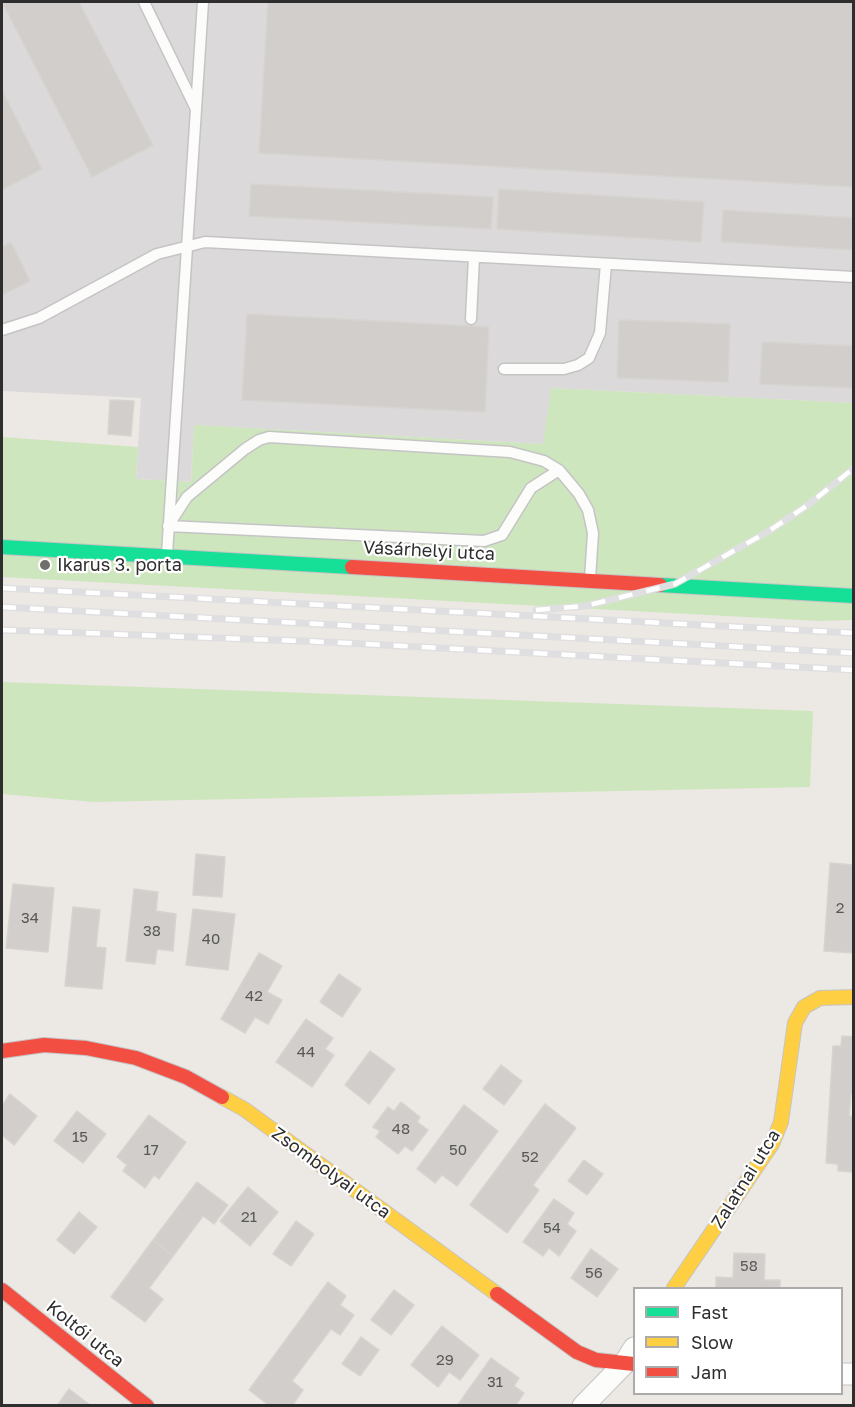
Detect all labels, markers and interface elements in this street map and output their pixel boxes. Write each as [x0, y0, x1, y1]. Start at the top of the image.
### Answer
street label: Vásárhelyi utca [362, 537, 496, 565]
place label: Ikarus 3. porta [57, 554, 182, 576]
marker: Ikarus 3. porta [38, 558, 52, 572]
house number: 2 [836, 899, 844, 917]
house number: 34 [21, 909, 39, 927]
house number: 38 [143, 922, 161, 940]
house number: 40 [202, 930, 220, 948]
house number: 42 [245, 987, 263, 1005]
house number: 44 [297, 1043, 315, 1061]
house number: 48 [392, 1120, 410, 1138]
street label: Zsombolyai utca [267, 1123, 395, 1223]
street label: Zalatnai utca [707, 1126, 785, 1232]
house number: 15 [72, 1128, 88, 1146]
house number: 17 [143, 1141, 159, 1159]
house number: 50 [449, 1141, 467, 1159]
house number: 52 [521, 1148, 539, 1166]
house number: 21 [241, 1208, 257, 1226]
house number: 54 [543, 1219, 561, 1237]
house number: 58 [740, 1257, 758, 1275]
house number: 56 [585, 1264, 603, 1282]
legend [633, 1287, 843, 1395]
street label: Koltói utca [42, 1296, 128, 1372]
text: Fast [691, 1301, 728, 1323]
text: Slow [691, 1331, 733, 1353]
house number: 29 [436, 1351, 454, 1369]
text: Jam [691, 1361, 727, 1383]
house number: 31 [487, 1373, 503, 1391]

